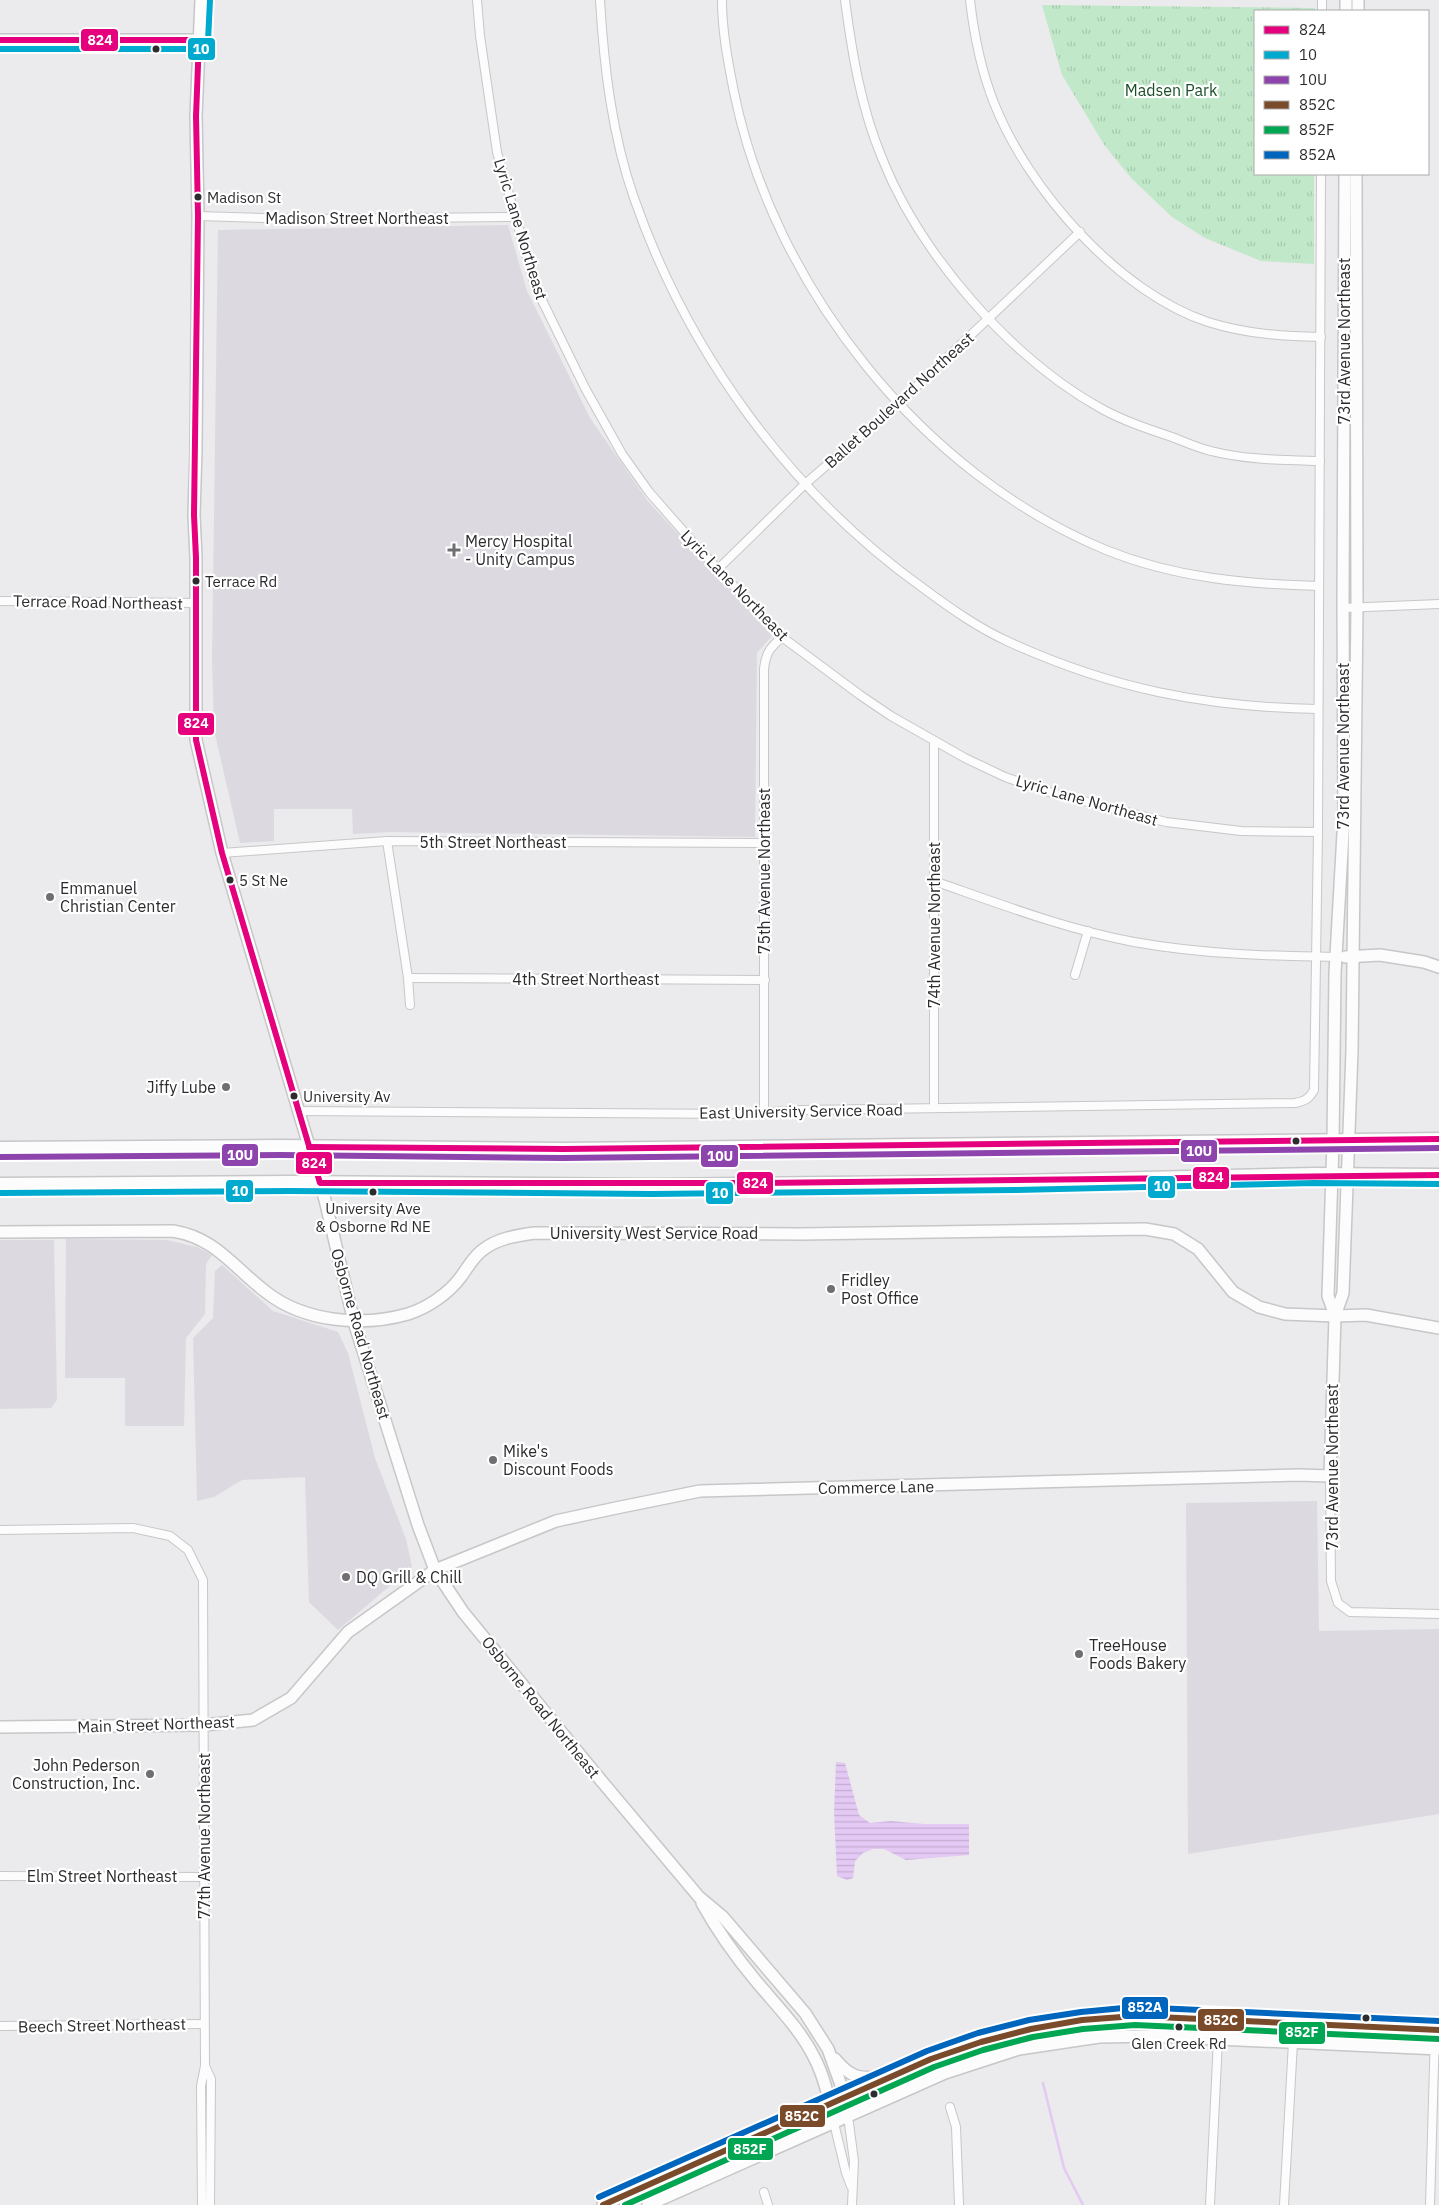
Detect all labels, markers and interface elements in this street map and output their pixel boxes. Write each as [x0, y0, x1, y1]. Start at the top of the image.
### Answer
legend [1254, 10, 1429, 175]
text: 824 [1299, 20, 1326, 39]
line badge: 824 [80, 28, 119, 52]
text: 824 [87, 31, 113, 49]
line badge: 10 [187, 37, 216, 61]
text: 10 [193, 40, 209, 58]
unlabelled marker [151, 44, 161, 54]
text: 10 [1299, 45, 1317, 64]
text: 10U [1299, 70, 1327, 89]
park label: Madsen Park [1125, 80, 1218, 100]
text: 852C [1299, 95, 1335, 114]
text: 852F [1299, 120, 1334, 139]
text: 852A [1299, 145, 1336, 164]
street label: Lyric Lane Northeast [490, 156, 552, 302]
place label: Madison St [207, 188, 281, 207]
marker: Madison St [193, 192, 203, 202]
street label: Madison Street Northeast [265, 208, 449, 228]
street label: 73rd Avenue Northeast [1334, 258, 1354, 424]
street label: Ballet Boulevard Northeast [820, 328, 978, 472]
street label: Lyric Lane Northeast [677, 525, 793, 645]
place label: Mercy Hospital - Unity Campus [465, 531, 575, 569]
marker: Mercy Hospital - Unity Campus [447, 543, 461, 557]
place label: Terrace Rd [205, 572, 277, 591]
marker: Terrace Rd [191, 576, 201, 586]
street label: Terrace Road Northeast [13, 591, 183, 613]
street label: 73rd Avenue Northeast [1333, 663, 1353, 829]
line badge: 824 [177, 712, 215, 736]
text: 824 [183, 714, 209, 732]
street label: Lyric Lane Northeast [1014, 770, 1160, 830]
street label: 75th Avenue Northeast [754, 788, 774, 954]
street label: 5th Street Northeast [419, 832, 567, 852]
street label: 74th Avenue Northeast [924, 842, 944, 1008]
place label: 5 St Ne [239, 871, 288, 890]
marker: 5 St Ne [225, 875, 235, 885]
place label: Emmanuel Christian Center [60, 878, 176, 916]
marker: Emmanuel Christian Center [44, 891, 56, 903]
street label: 4th Street Northeast [512, 969, 660, 989]
place label: Jiffy Lube [147, 1077, 216, 1097]
marker: Jiffy Lube [220, 1081, 232, 1093]
place label: University Av [303, 1087, 391, 1106]
marker: University Av [289, 1091, 299, 1101]
street label: East University Service Road [699, 1099, 903, 1123]
unlabelled marker [1291, 1136, 1301, 1146]
line badge: 10U [1180, 1139, 1218, 1163]
text: 10U [1186, 1142, 1212, 1160]
line badge: 10U [221, 1143, 259, 1167]
line badge: 10U [700, 1144, 739, 1168]
text: 10U [227, 1146, 253, 1164]
text: 10U [707, 1147, 733, 1165]
line badge: 824 [295, 1151, 333, 1175]
text: 824 [301, 1154, 327, 1172]
line badge: 824 [1192, 1166, 1230, 1190]
text: 824 [1198, 1168, 1224, 1186]
line badge: 824 [736, 1171, 774, 1195]
text: 824 [742, 1174, 768, 1192]
line badge: 10 [1147, 1175, 1176, 1199]
text: 10 [1154, 1177, 1170, 1195]
line badge: 10 [225, 1179, 254, 1203]
line badge: 10 [705, 1181, 734, 1205]
text: 10 [232, 1182, 248, 1200]
text: 10 [712, 1184, 728, 1202]
marker: University Ave & Osborne Rd NE [368, 1187, 378, 1197]
place label: University Ave & Osborne Rd NE [315, 1199, 431, 1236]
street label: University West Service Road [550, 1223, 758, 1243]
street label: Osborne Road Northeast [327, 1246, 395, 1422]
place label: Fridley Post Office [841, 1270, 919, 1308]
marker: Fridley Post Office [825, 1283, 837, 1295]
street label: 73rd Avenue Northeast [1322, 1384, 1342, 1550]
place label: Mike's Discount Foods [503, 1441, 614, 1479]
marker: Mike's Discount Foods [487, 1454, 499, 1466]
street label: Commerce Lane [818, 1476, 935, 1498]
place label: DQ Grill & Chill [356, 1567, 462, 1587]
marker: DQ Grill & Chill [340, 1571, 352, 1583]
street label: Osborne Road Northeast [478, 1632, 604, 1782]
place label: TreeHouse Foods Bakery [1089, 1635, 1186, 1673]
marker: TreeHouse Foods Bakery [1073, 1648, 1085, 1660]
street label: Main Street Northeast [77, 1711, 235, 1737]
street label: 77th Avenue Northeast [194, 1753, 214, 1919]
place label: John Pederson Construction, Inc. [12, 1755, 140, 1793]
marker: John Pederson Construction, Inc. [144, 1768, 156, 1780]
street label: Elm Street Northeast [27, 1866, 177, 1886]
line badge: 852A [1121, 1996, 1169, 2020]
text: 852A [1128, 1998, 1163, 2016]
line badge: 852C [1197, 2008, 1245, 2032]
text: 852C [1204, 2011, 1238, 2029]
unlabelled marker [1361, 2013, 1371, 2023]
street label: Beech Street Northeast [18, 2014, 186, 2036]
line badge: 852F [1278, 2021, 1326, 2045]
marker: Glen Creek Rd [1174, 2022, 1184, 2032]
text: 852F [1285, 2023, 1319, 2041]
place label: Glen Creek Rd [1131, 2034, 1227, 2053]
unlabelled marker [869, 2089, 879, 2099]
line badge: 852C [779, 2104, 826, 2128]
text: 852C [785, 2107, 819, 2125]
line badge: 852F [727, 2137, 774, 2161]
text: 852F [733, 2140, 767, 2158]

